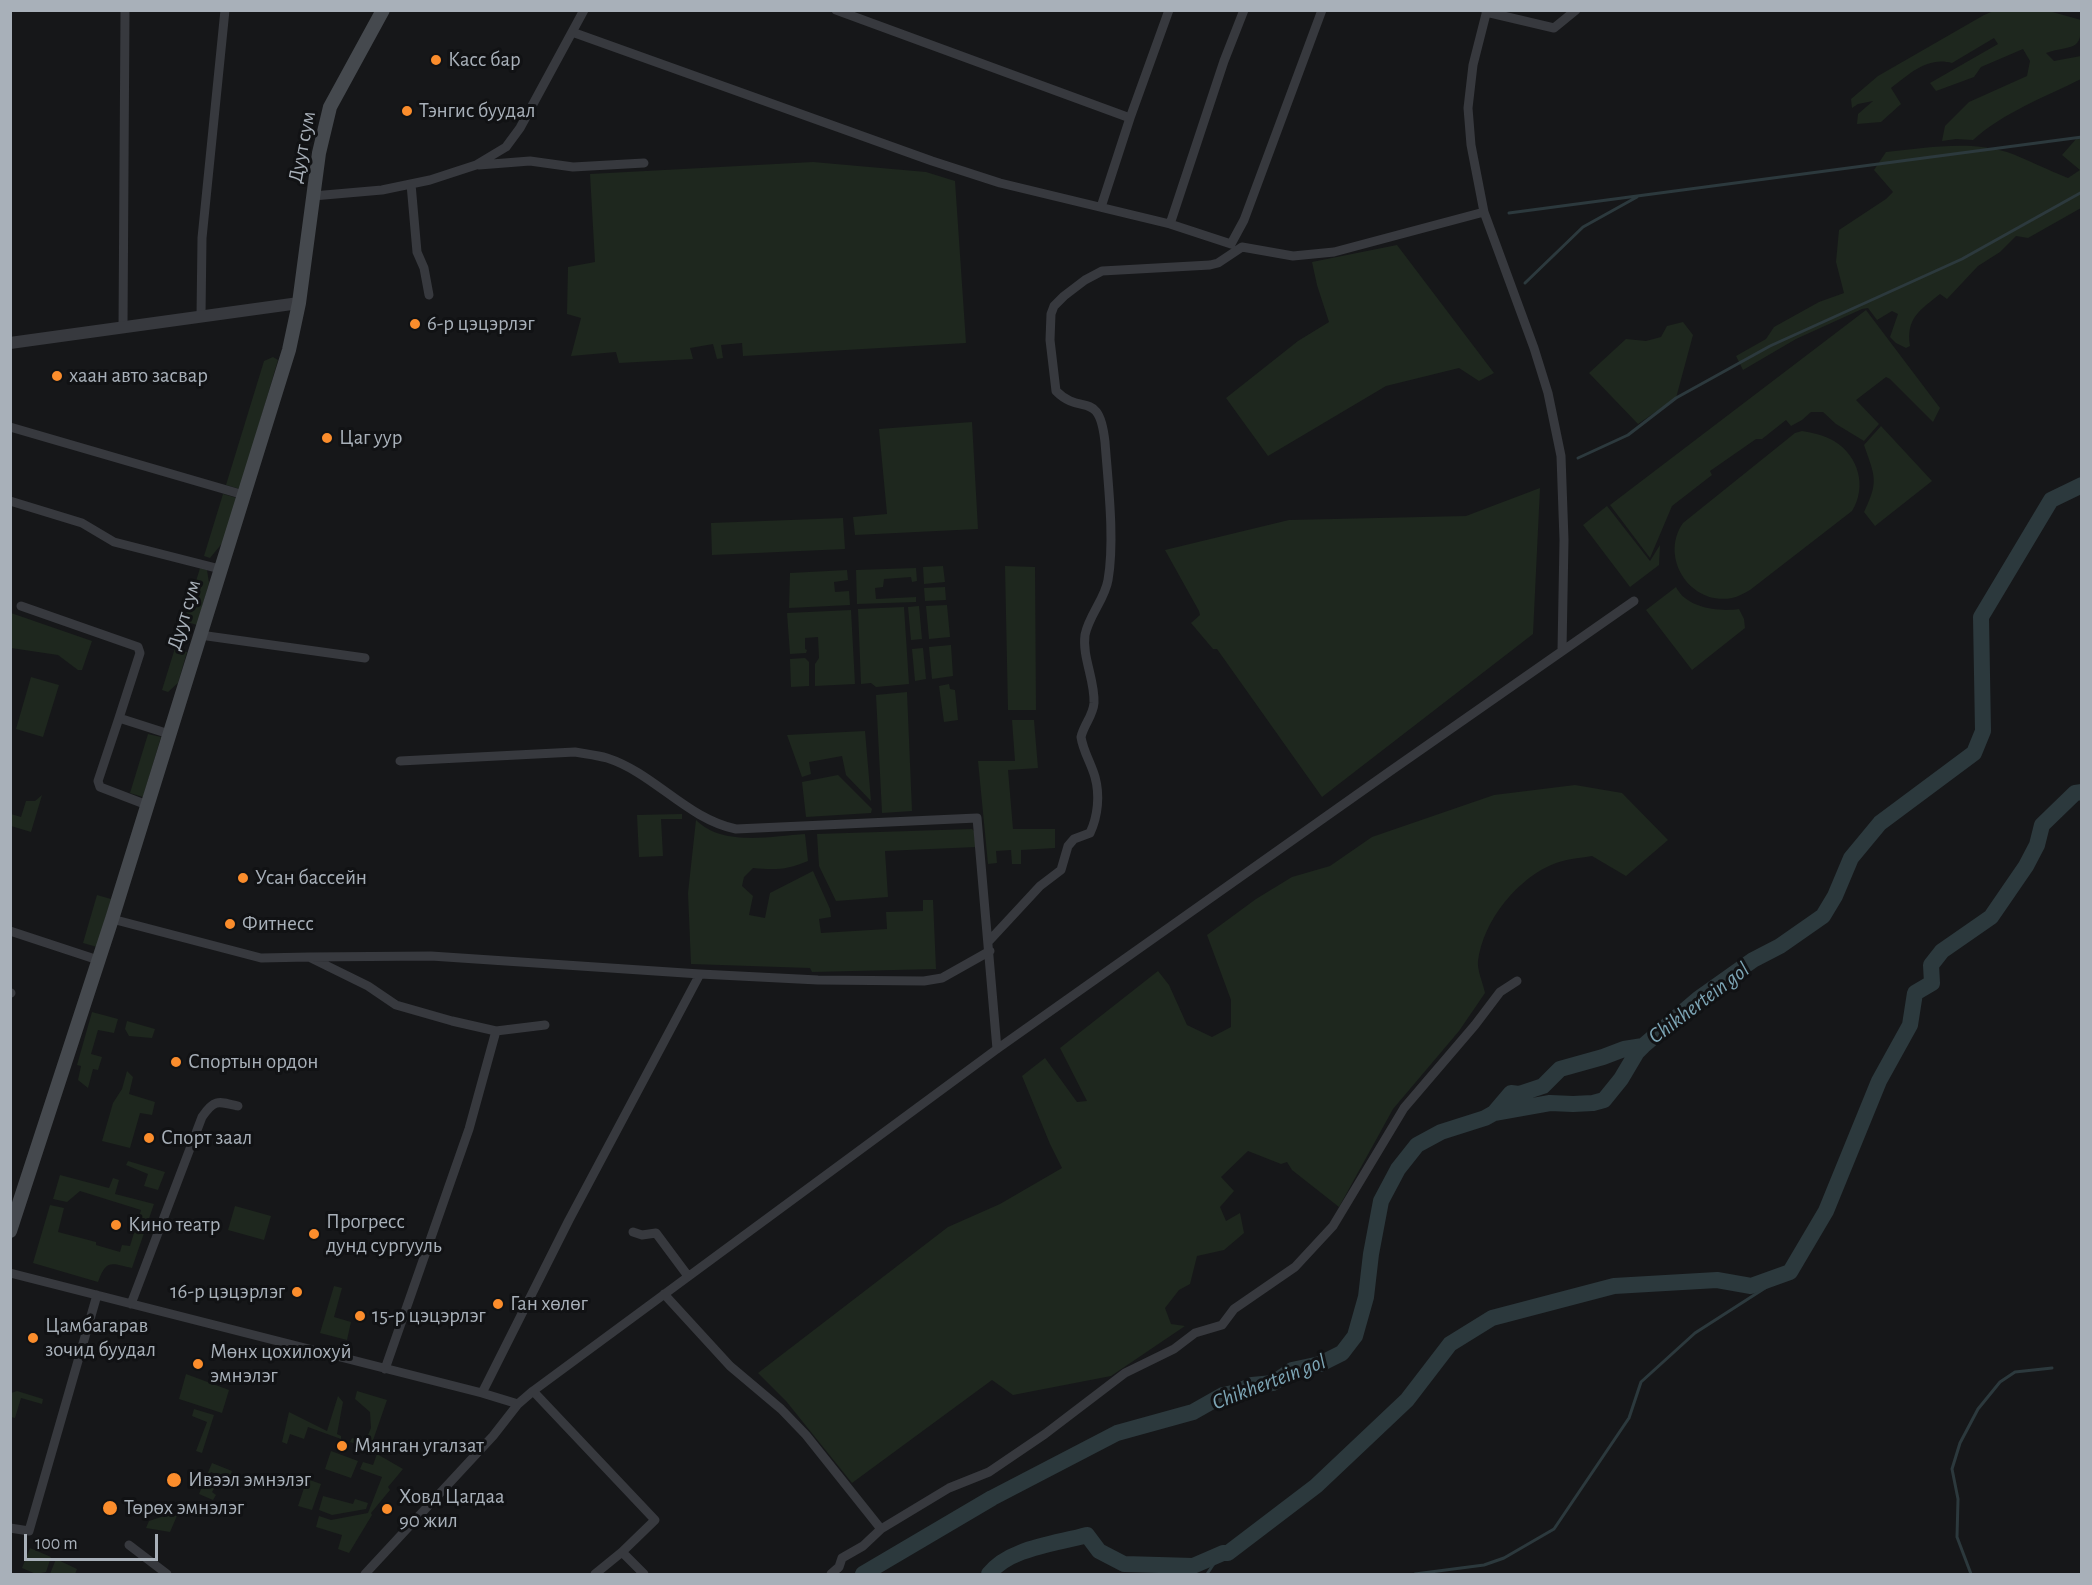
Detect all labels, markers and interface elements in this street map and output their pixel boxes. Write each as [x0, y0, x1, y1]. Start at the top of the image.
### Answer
place label: Касс бар [448, 47, 521, 73]
marker: Касс бар [429, 53, 443, 67]
place label: Тэнгис буудал [419, 98, 536, 124]
marker: Тэнгис буудал [400, 104, 414, 118]
street label: Дуут сум [283, 109, 321, 185]
place label: 6-р цэцэрлэг [427, 311, 534, 337]
marker: 6-р цэцэрлэг [408, 317, 422, 331]
place label: хаан авто засвар [69, 363, 208, 389]
marker: хаан авто засвар [50, 369, 64, 383]
place label: Цаг уур [339, 425, 402, 451]
marker: Цаг уур [320, 431, 334, 445]
street label: Дуут сум [161, 577, 207, 653]
place label: Усан бассейн [255, 865, 367, 891]
marker: Усан бассейн [236, 871, 250, 885]
place label: Фитнесс [242, 911, 314, 937]
marker: Фитнесс [223, 917, 237, 931]
water label: Chikhertein gol [1643, 956, 1755, 1050]
place label: Спортын ордон [188, 1049, 318, 1075]
marker: Спортын ордон [169, 1055, 183, 1069]
place label: Спорт заал [161, 1125, 252, 1151]
marker: Спорт заал [142, 1131, 156, 1145]
place label: Прогресс дунд сургууль [326, 1209, 442, 1259]
place label: Кино театр [128, 1212, 220, 1238]
marker: Кино театр [109, 1218, 123, 1232]
marker: Прогресс дунд сургууль [307, 1227, 321, 1241]
place label: 16-р цэцэрлэг [170, 1279, 285, 1305]
marker: 16-р цэцэрлэг [290, 1285, 304, 1299]
place label: Ган хөлөг [510, 1291, 588, 1317]
marker: Ган хөлөг [491, 1297, 505, 1311]
place label: 15-р цэцэрлэг [372, 1303, 486, 1329]
marker: 15-р цэцэрлэг [353, 1309, 367, 1323]
place label: Цамбагарав зочид буудал [45, 1313, 156, 1363]
marker: Цамбагарав зочид буудал [26, 1331, 40, 1345]
place label: Мөнх цохилохуй эмнэлэг [210, 1339, 352, 1389]
water label: Chikhertein gol [1208, 1348, 1330, 1416]
marker: Мөнх цохилохуй эмнэлэг [191, 1357, 205, 1371]
place label: Мянган угалзат [354, 1433, 484, 1459]
marker: Мянган угалзат [335, 1439, 349, 1453]
place label: Ивээл эмнэлэг [188, 1467, 311, 1493]
marker: Ивээл эмнэлэг [165, 1471, 183, 1489]
place label: Ховд Цагдаа 90 жил [399, 1484, 505, 1534]
place label: Төрөх эмнэлэг [124, 1495, 244, 1521]
marker: Төрөх эмнэлэг [101, 1499, 119, 1517]
marker: Ховд Цагдаа 90 жил [380, 1502, 394, 1516]
scale bar [27, 1522, 160, 1560]
text: 100 m [35, 1535, 78, 1553]

